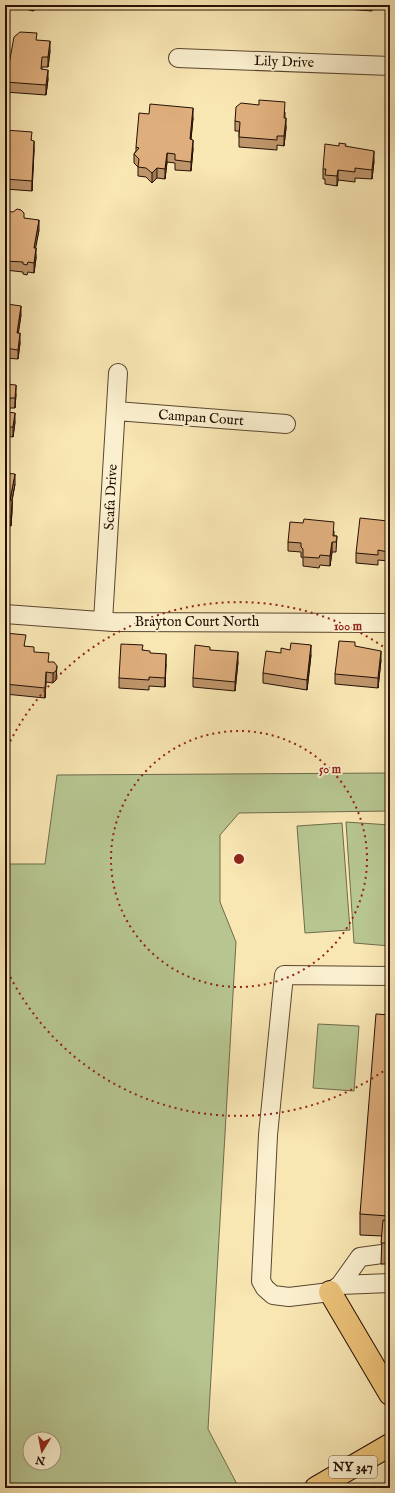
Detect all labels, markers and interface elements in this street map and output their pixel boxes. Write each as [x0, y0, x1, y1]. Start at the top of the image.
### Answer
street label: Lily Drive [254, 52, 315, 72]
street label: Campan Court [158, 406, 245, 430]
street label: Scafa Drive [100, 463, 122, 530]
street label: Brayton Court North [135, 613, 260, 631]
text: 100 m [334, 619, 363, 634]
text: 50 m [319, 762, 342, 777]
centre of rings [232, 852, 246, 866]
north arrow [22, 1431, 62, 1471]
text: N [34, 1452, 47, 1468]
road number: NY 347 [329, 1456, 377, 1478]

